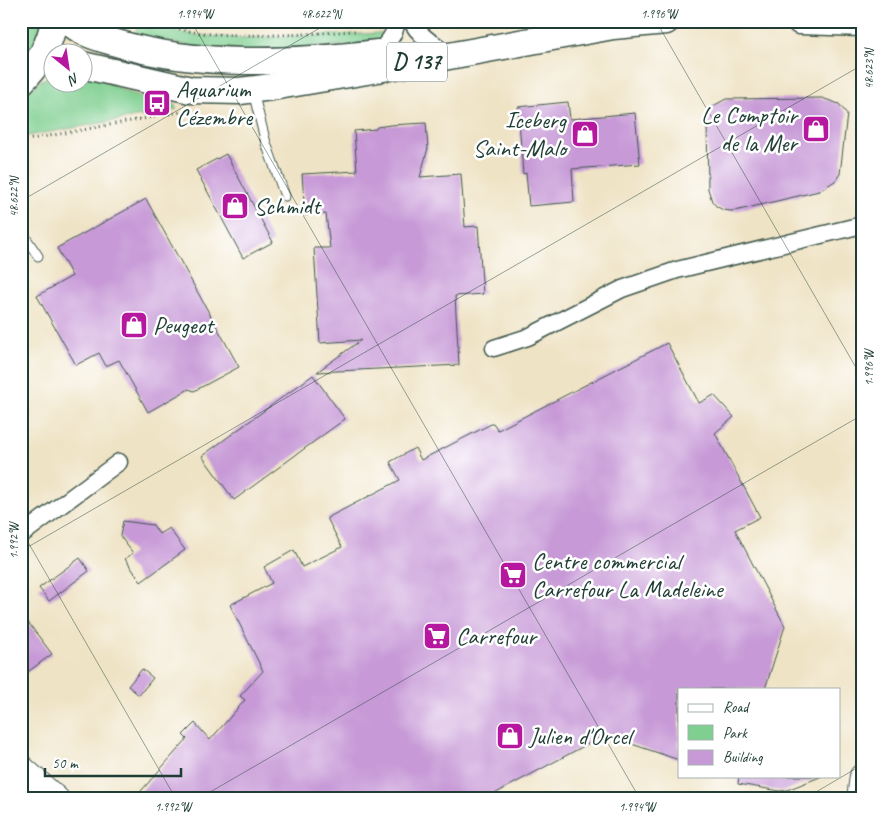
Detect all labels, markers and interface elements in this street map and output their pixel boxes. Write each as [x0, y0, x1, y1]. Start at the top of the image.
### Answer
text: 1.994°W [177, 6, 215, 22]
text: 48.622°N [301, 6, 343, 22]
text: 1.996°W [641, 6, 679, 22]
north arrow [42, 42, 92, 92]
road number: D 137 [387, 42, 447, 82]
text: 48.623°N [861, 47, 877, 89]
text: N [64, 69, 82, 90]
place label: Aquarium Cézembre [176, 74, 254, 132]
bus stop icon: Aquarium Cézembre [142, 88, 172, 118]
place label: Le Comptoir de la Mer [701, 100, 799, 158]
place label: Iceberg Saint-Malo [473, 105, 569, 163]
shop icon: Le Comptoir de la Mer [801, 114, 831, 144]
shop icon: Iceberg Saint-Malo [570, 119, 600, 149]
text: 48.622°N [6, 175, 22, 217]
shop icon: Schmidt [220, 191, 250, 221]
place label: Schmidt [254, 191, 322, 221]
shop icon: Peugeot [119, 310, 149, 340]
place label: Peugeot [153, 310, 215, 340]
text: 1.996°W [861, 348, 877, 386]
text: 1.992°W [6, 521, 22, 559]
place label: Centre commercial Carrefour La Madeleine [532, 546, 725, 604]
supermarket icon: Centre commercial Carrefour La Madeleine [498, 560, 528, 590]
supermarket icon: Carrefour [422, 621, 452, 651]
place label: Carrefour [456, 621, 538, 651]
legend [678, 688, 840, 778]
text: Road [723, 698, 750, 717]
shop icon: Julien d'Orcel [495, 721, 525, 751]
place label: Julien d'Orcel [528, 721, 635, 751]
text: Park [723, 724, 748, 743]
scale bar [45, 745, 181, 777]
text: Building [723, 748, 763, 767]
text: 50 m [52, 754, 79, 773]
text: 1.992°W [155, 799, 193, 815]
text: 1.994°W [619, 799, 657, 815]

